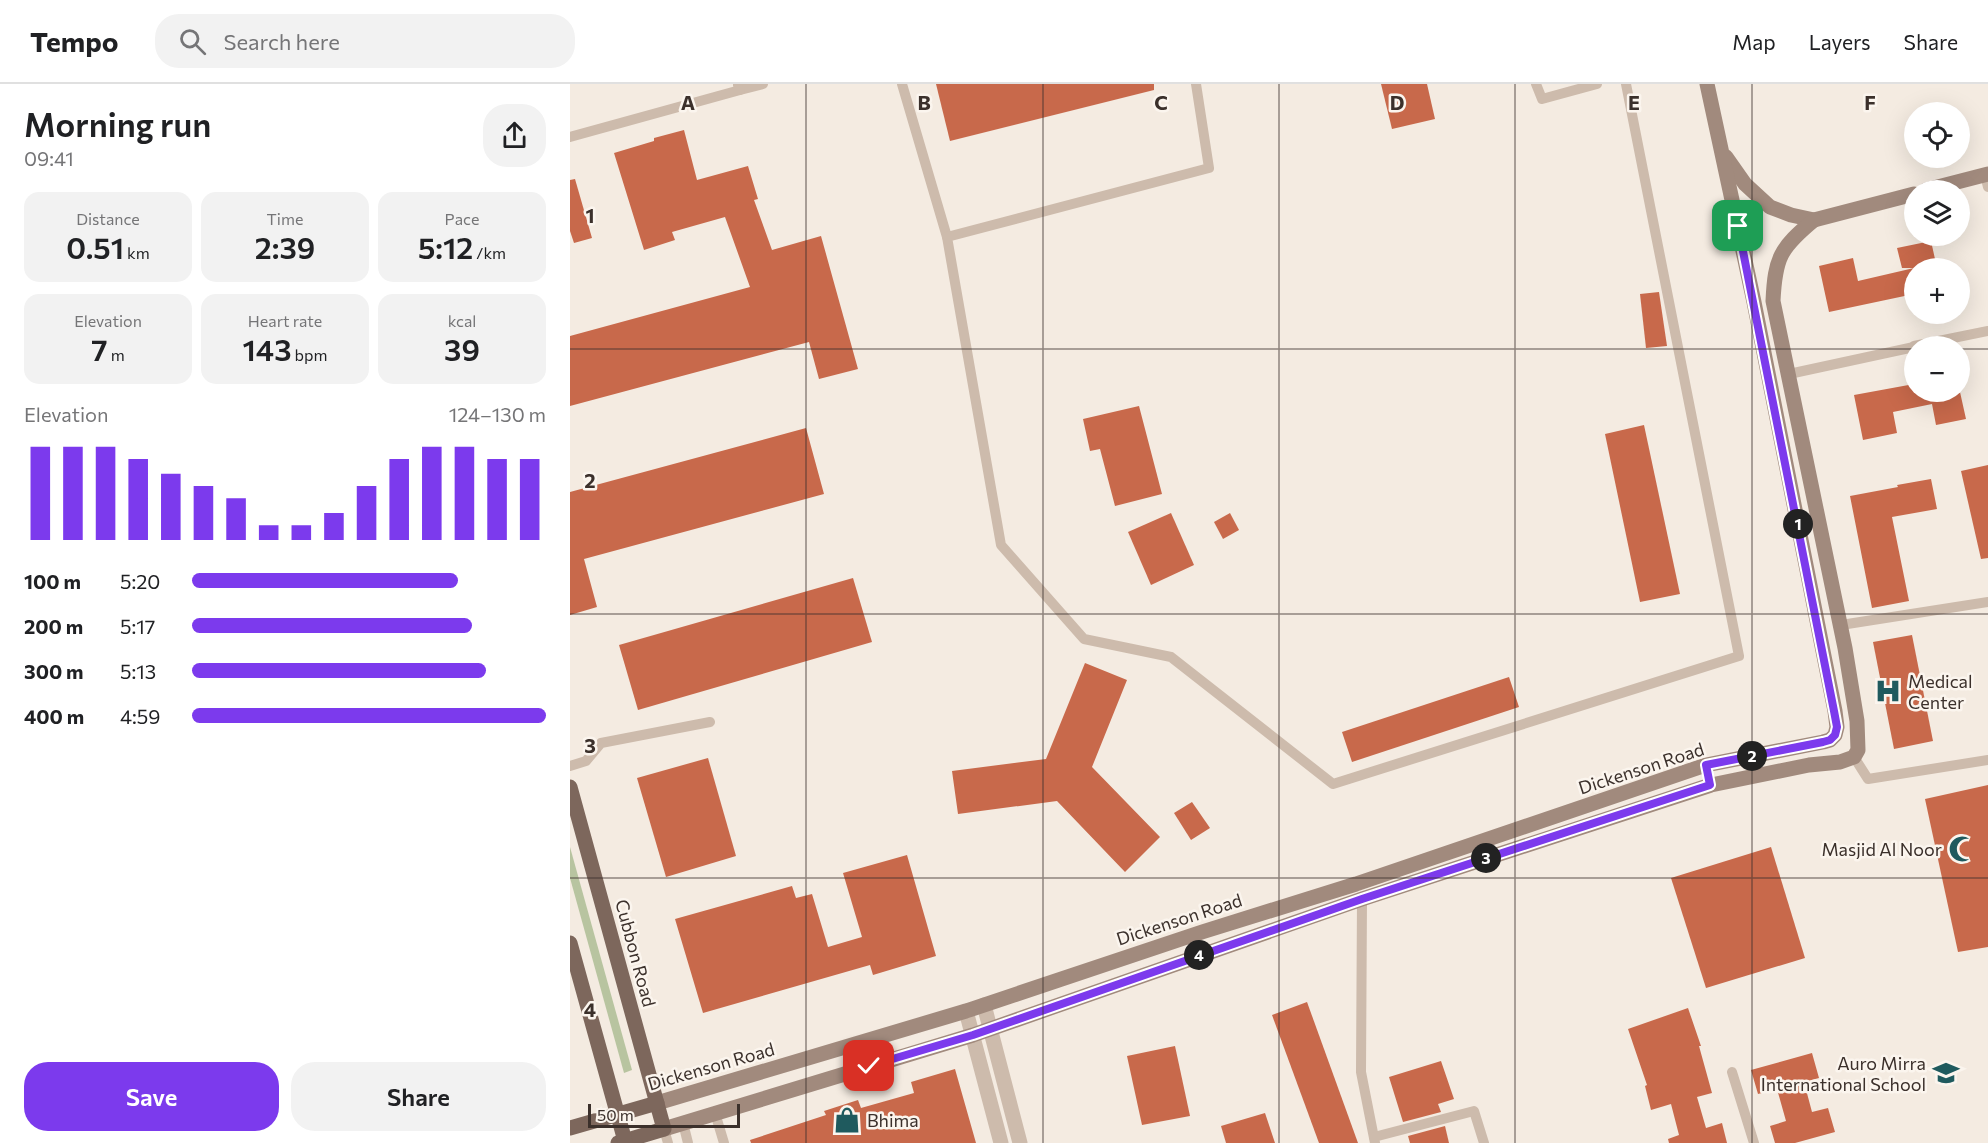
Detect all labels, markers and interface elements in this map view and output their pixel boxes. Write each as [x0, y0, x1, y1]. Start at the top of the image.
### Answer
search box [155, 14, 575, 68]
text: Tempo [30, 24, 119, 58]
icon: search [176, 25, 209, 58]
text: Search here [224, 28, 340, 55]
text: Map [1732, 29, 1776, 54]
text: Layers [1809, 29, 1871, 54]
text: Share [1904, 29, 1958, 54]
text: A [681, 90, 695, 114]
text: B [917, 90, 931, 114]
text: C [1154, 90, 1168, 114]
text: D [1390, 90, 1404, 114]
text: E [1628, 90, 1640, 114]
text: F [1864, 90, 1876, 114]
map controls [1904, 102, 1970, 402]
button: locate [1904, 102, 1970, 168]
text: Morning run [24, 103, 211, 144]
button: share [483, 104, 546, 167]
text: 09:41 [24, 146, 74, 170]
button: layers [1904, 180, 1970, 246]
pin [1712, 200, 1763, 251]
text: 1 [585, 203, 595, 227]
text: Distance [76, 209, 140, 228]
text: Time [267, 209, 303, 228]
text: Pace [445, 209, 479, 228]
icon: arrive [1721, 209, 1754, 242]
text: 0.51 [66, 228, 124, 265]
text: 2:39 [255, 228, 315, 265]
text: 5:12 [418, 228, 473, 265]
text: km [124, 243, 150, 262]
text: /km [473, 243, 506, 262]
button: + [1904, 258, 1970, 324]
text: Elevation [74, 311, 142, 330]
text: Heart rate [248, 311, 322, 330]
text: kcal [448, 311, 476, 330]
text: 7 [91, 330, 108, 367]
text: 143 [243, 330, 292, 367]
text: 39 [444, 330, 480, 367]
button: − [1904, 336, 1970, 402]
text: m [108, 345, 125, 364]
text: bpm [292, 345, 327, 364]
text: Elevation [24, 402, 109, 426]
text: 124–130 m [449, 402, 546, 426]
text: 2 [584, 468, 596, 492]
pin: 1 [1783, 509, 1813, 539]
text: 1 [1794, 514, 1802, 533]
text: 100 m [24, 569, 81, 593]
text: 5:20 [120, 569, 160, 593]
text: 200 m [24, 614, 83, 638]
text: 5:17 [120, 614, 155, 638]
text: 300 m [24, 659, 84, 683]
text: 5:13 [120, 659, 156, 683]
place label: Medical Center [1908, 670, 1973, 713]
hospital icon: Medical Center [1873, 676, 1903, 706]
text: 400 m [24, 704, 84, 728]
text: 4:59 [120, 704, 160, 728]
text: 3 [584, 733, 596, 757]
street label: Dickenson Road [1575, 737, 1707, 799]
pin: 2 [1737, 741, 1767, 771]
text: 2 [1747, 746, 1757, 765]
mosque icon: Masjid Al Noor [1947, 834, 1977, 864]
place label: Masjid Al Noor [1822, 838, 1942, 860]
pin: 3 [1471, 843, 1501, 873]
text: 3 [1481, 848, 1491, 867]
street label: Dickenson Road [1113, 888, 1245, 950]
street label: Cubbon Road [611, 897, 661, 1009]
pin: 4 [1184, 940, 1214, 970]
text: 4 [1194, 945, 1204, 964]
text: 4 [584, 997, 596, 1021]
street label: Dickenson Road [645, 1037, 777, 1095]
pin [843, 1040, 894, 1091]
icon: check [852, 1049, 885, 1082]
place label: Auro Mirra International School [1761, 1052, 1926, 1095]
school or university icon: Auro Mirra International School [1931, 1058, 1961, 1088]
button: Save [24, 1062, 279, 1131]
button: Share [291, 1062, 546, 1131]
scale bar [588, 1101, 740, 1128]
text: 50 m [597, 1105, 634, 1124]
shop icon: Bhima [832, 1105, 862, 1135]
place label: Bhima [867, 1109, 919, 1131]

